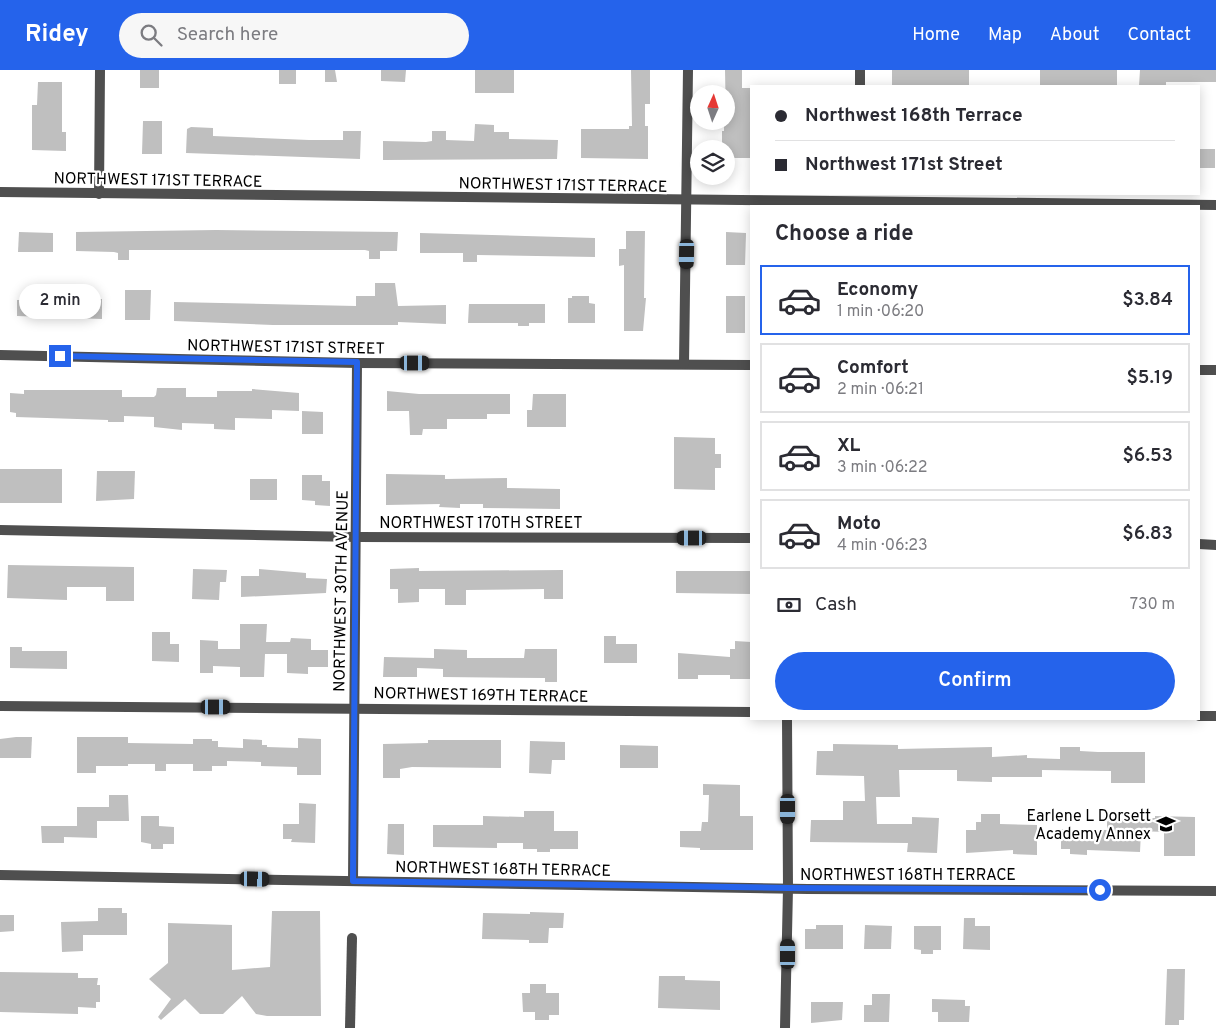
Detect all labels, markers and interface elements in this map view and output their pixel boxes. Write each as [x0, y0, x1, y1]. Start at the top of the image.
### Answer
search box [119, 13, 469, 58]
text: Ridey [25, 20, 89, 50]
icon: search [137, 21, 165, 49]
text: Search here [177, 23, 278, 47]
text: Home [912, 24, 960, 47]
text: Map [988, 24, 1022, 47]
text: About [1050, 24, 1099, 47]
text: Contact [1127, 24, 1191, 47]
north arrow [690, 85, 735, 130]
map controls [690, 85, 735, 185]
text: Northwest 168th Terrace [805, 104, 1023, 128]
button: layers [690, 140, 735, 185]
text: Northwest 171st Street [805, 153, 1003, 177]
street label: NORTHWEST 171ST TERRACE [53, 169, 263, 193]
street label: NORTHWEST 171ST TERRACE [458, 174, 668, 198]
text: Choose a ride [775, 221, 913, 248]
car [679, 239, 694, 269]
icon: car [777, 278, 822, 323]
text: Economy [837, 278, 918, 302]
callout: 2 min [19, 284, 101, 318]
text: $3.84 [1122, 288, 1173, 312]
text: 2 min [39, 291, 81, 311]
text: 1 min · 06:20 [837, 302, 924, 322]
street label: NORTHWEST 171ST STREET [187, 336, 385, 360]
route end [49, 345, 71, 367]
car [400, 356, 430, 371]
icon: car [777, 356, 822, 401]
text: Comfort [837, 356, 909, 380]
text: $5.19 [1126, 366, 1173, 390]
text: 2 min · 06:21 [837, 380, 924, 400]
icon: car [777, 434, 822, 479]
text: XL [837, 434, 860, 458]
text: $6.53 [1122, 444, 1173, 468]
text: 3 min · 06:22 [837, 458, 928, 478]
street label: NORTHWEST 30TH AVENUE [330, 490, 354, 692]
icon: car [777, 512, 822, 557]
text: Moto [837, 512, 881, 536]
street label: NORTHWEST 170TH STREET [379, 514, 583, 534]
text: $6.83 [1122, 522, 1173, 546]
car [677, 531, 707, 546]
text: 4 min · 06:23 [837, 536, 928, 556]
icon: cash [775, 591, 803, 619]
text: Cash [815, 593, 857, 617]
text: 730 m [1130, 595, 1175, 615]
button: Confirm [775, 652, 1175, 710]
street label: NORTHWEST 169TH TERRACE [373, 684, 589, 708]
car [201, 700, 231, 715]
car [780, 794, 795, 824]
place label: Earlene L Dorsett Academy Annex [1026, 807, 1151, 845]
school or university icon: Earlene L Dorsett Academy Annex [1155, 813, 1177, 835]
street label: NORTHWEST 168TH TERRACE [395, 858, 611, 882]
street label: NORTHWEST 168TH TERRACE [800, 866, 1016, 886]
car [239, 871, 270, 887]
route start [1089, 879, 1111, 901]
car [780, 939, 795, 969]

